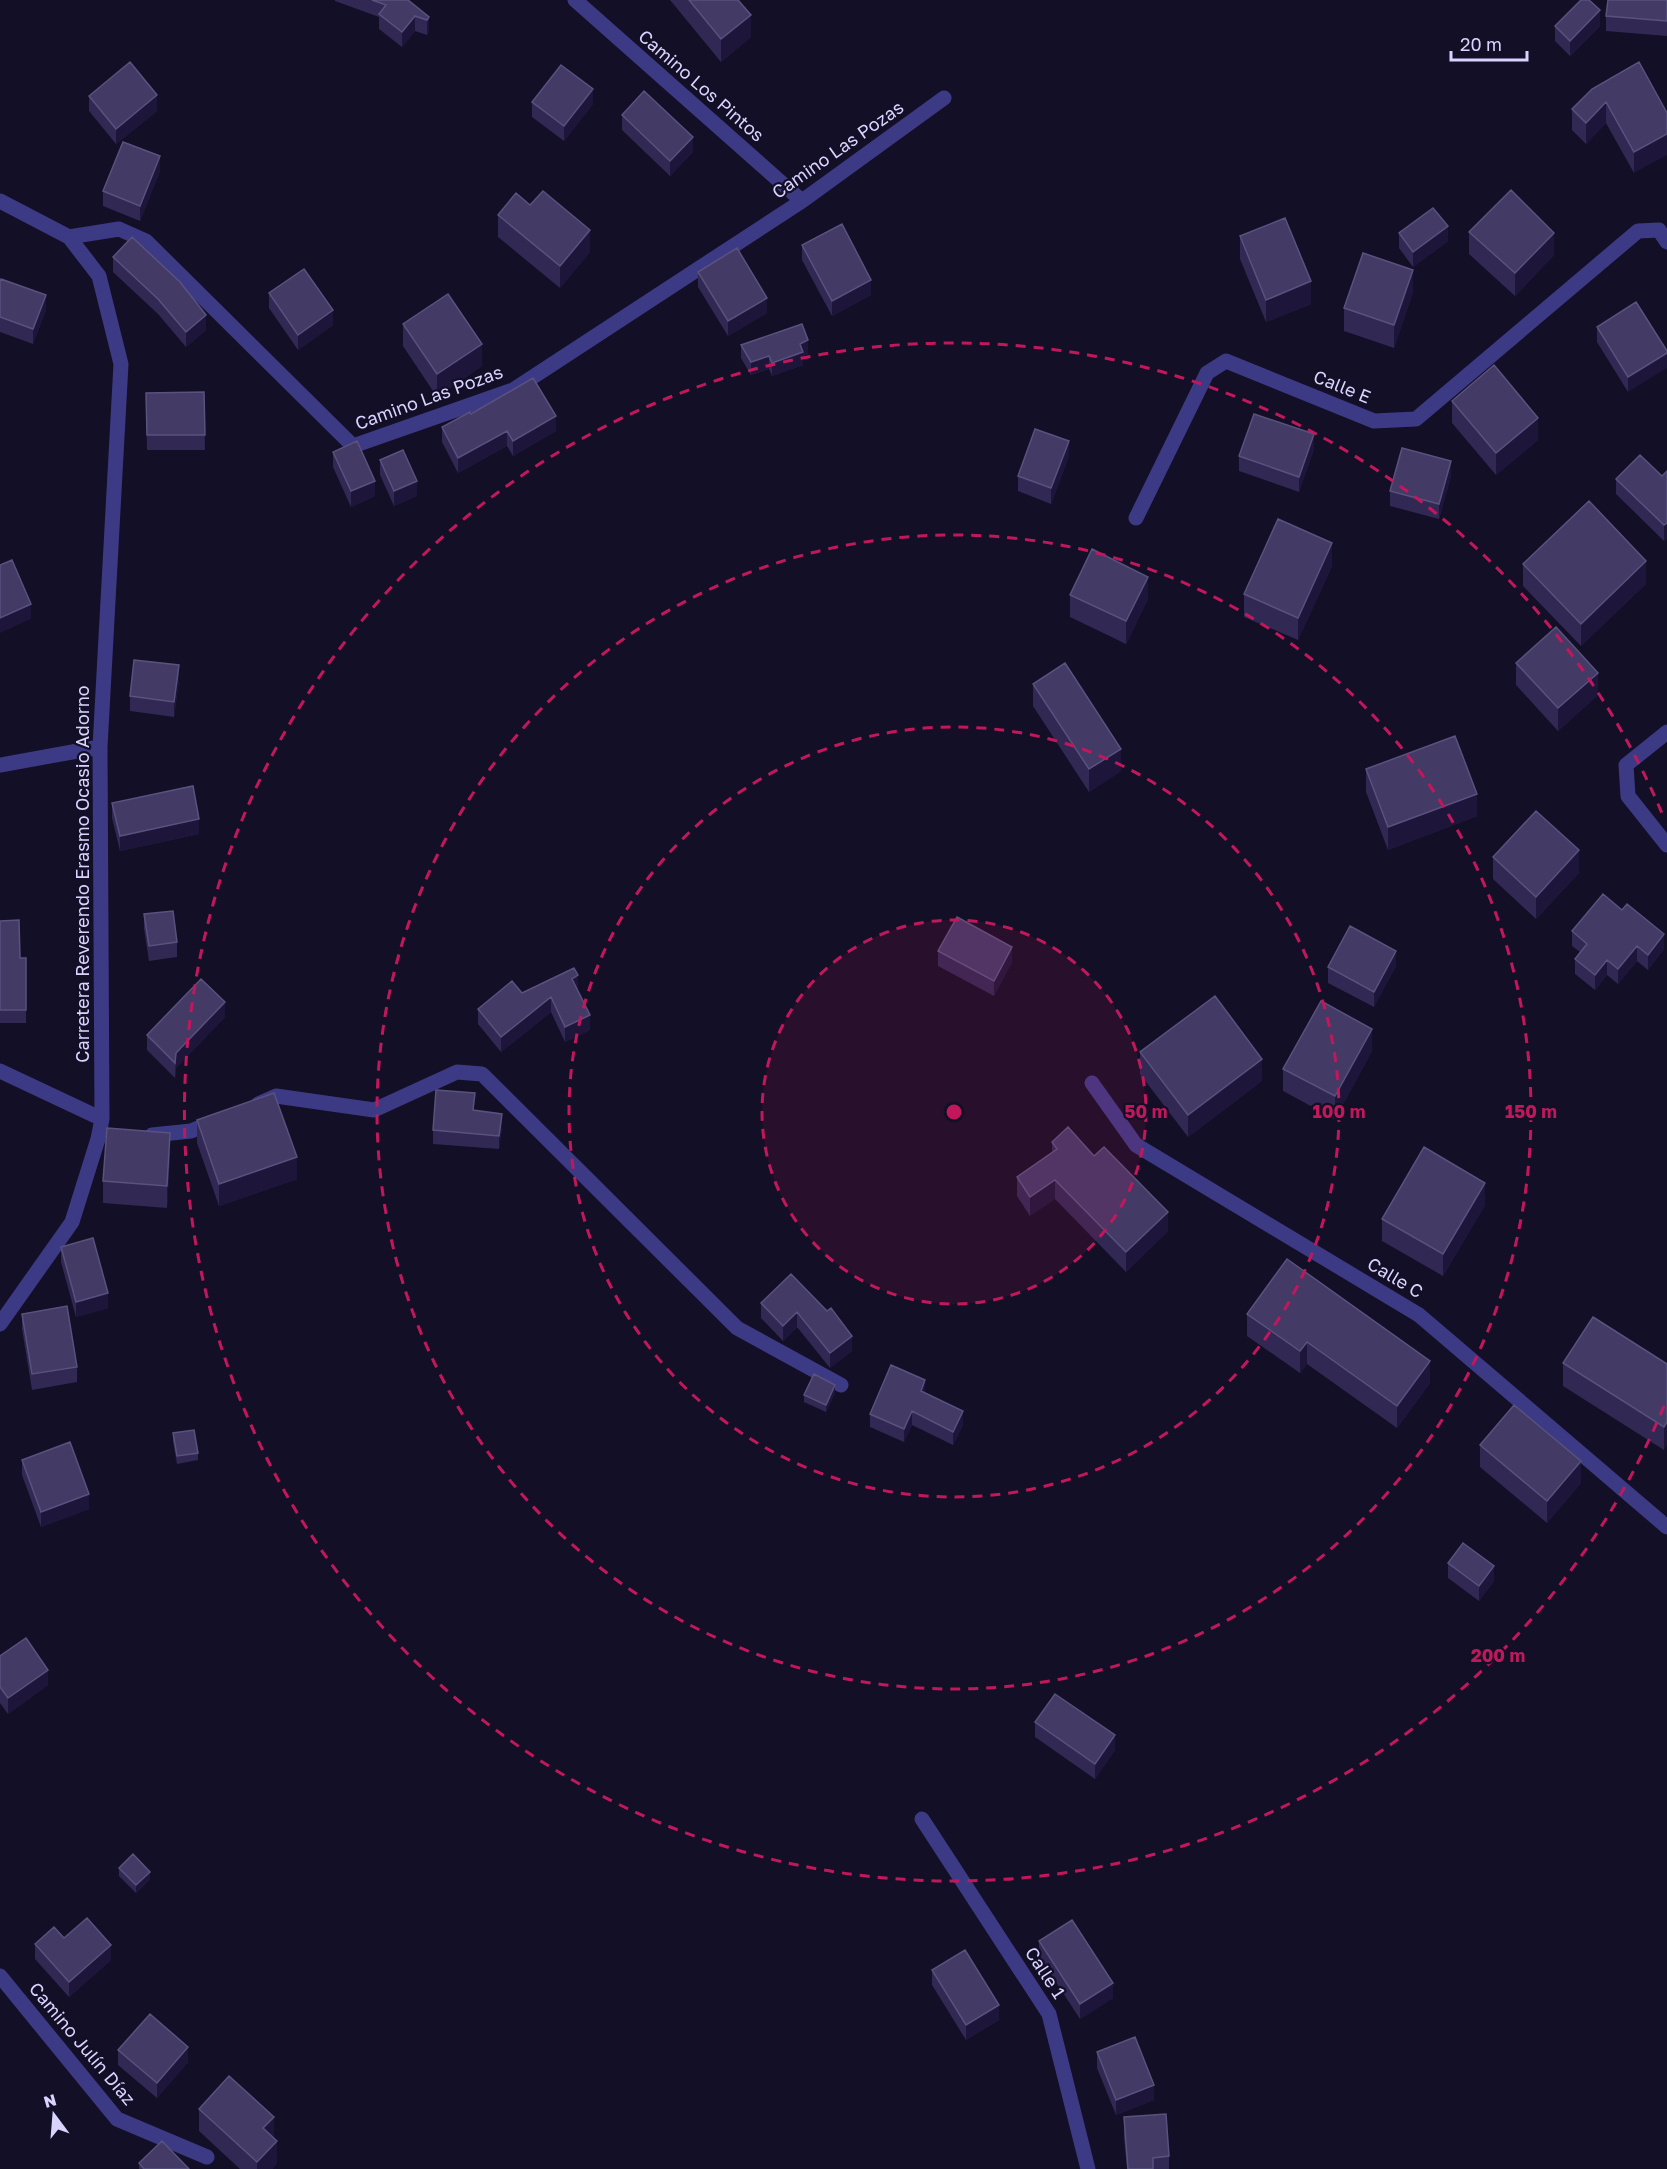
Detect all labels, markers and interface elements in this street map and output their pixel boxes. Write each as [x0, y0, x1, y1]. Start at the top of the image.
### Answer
scale bar [1451, 24, 1528, 62]
street label: Camino Los Pintos [634, 25, 769, 146]
text: 20 m [1460, 33, 1502, 55]
street label: Camino Las Pozas [767, 96, 907, 203]
street label: Camino Las Pozas [352, 360, 505, 434]
street label: Calle E [1311, 365, 1374, 407]
street label: Carretera Reverendo Erasmo Ocasio Adorno [71, 685, 93, 1063]
text: 50 m [1125, 1100, 1167, 1122]
text: 100 m [1313, 1100, 1365, 1122]
text: 150 m [1505, 1100, 1557, 1122]
centre of rings [944, 1102, 964, 1122]
street label: Calle C [1364, 1252, 1427, 1302]
text: 200 m [1471, 1644, 1525, 1666]
street label: Calle 1 [1021, 1942, 1071, 2003]
street label: Camino Julín Díaz [25, 1978, 140, 2109]
north arrow [24, 2085, 84, 2145]
text: N [41, 2089, 58, 2112]

